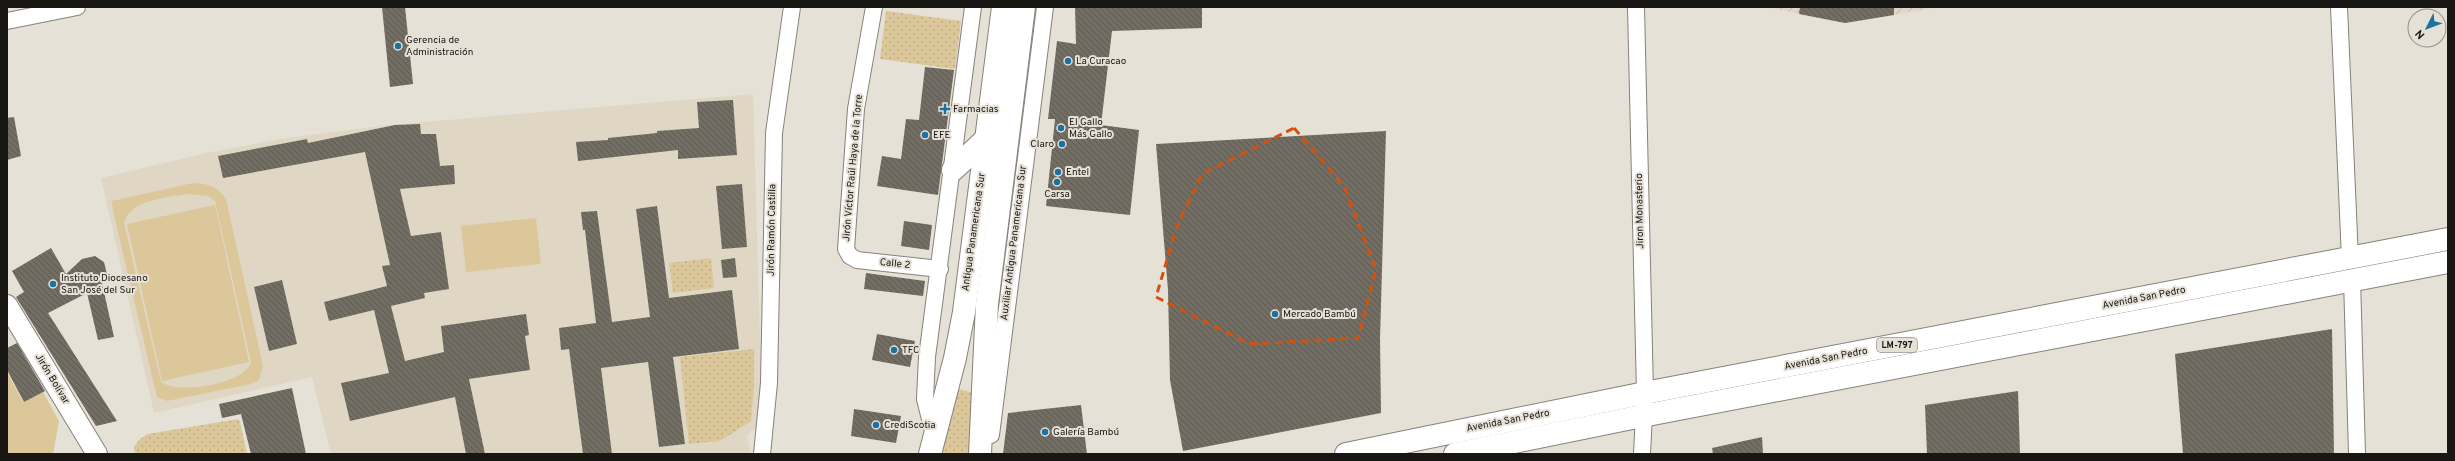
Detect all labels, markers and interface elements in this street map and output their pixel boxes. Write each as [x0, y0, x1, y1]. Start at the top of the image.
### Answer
north arrow [2407, 8, 2447, 48]
text: N [2412, 26, 2428, 42]
place label: Gerencia de Administración [406, 34, 473, 59]
marker: Gerencia de Administración [393, 41, 403, 51]
place label: La Curacao [1076, 55, 1127, 68]
marker: La Curacao [1063, 56, 1073, 66]
street label: Jirón Víctor Raúl Haya de la Torre [840, 94, 866, 242]
place label: Farmacias [953, 103, 999, 116]
marker: Farmacias [940, 104, 950, 114]
place label: El Gallo Más Gallo [1069, 116, 1113, 141]
marker: El Gallo Más Gallo [1056, 123, 1066, 133]
place label: EFE [933, 129, 951, 142]
marker: EFE [920, 130, 930, 140]
place label: Claro [1030, 138, 1054, 151]
marker: Claro [1057, 139, 1067, 149]
street label: Auxiliar Antigua Panamericana Sur [998, 165, 1030, 321]
place label: Entel [1066, 166, 1089, 179]
marker: Entel [1053, 167, 1063, 177]
street label: Antigua Panamericana Sur [959, 172, 989, 292]
street label: Jiron Monasterio [1633, 173, 1647, 249]
marker: Carsa [1052, 177, 1062, 187]
street label: Jirón Ramón Castilla [765, 184, 779, 276]
place label: Carsa [1044, 188, 1070, 201]
street label: Calle 2 [879, 256, 911, 272]
place label: Instituto Diocesano San José del Sur [61, 272, 148, 297]
marker: Instituto Diocesano San José del Sur [48, 279, 58, 289]
street label: Avenida San Pedro [2101, 283, 2187, 312]
place label: Mercado Bambú [1283, 308, 1356, 321]
marker: Mercado Bambú [1270, 309, 1280, 319]
road number: LM-797 [1877, 338, 1917, 352]
place label: TFC [902, 344, 920, 357]
street label: Avenida San Pedro [1783, 344, 1869, 373]
marker: TFC [889, 345, 899, 355]
street label: Jirón Bolívar [32, 351, 72, 407]
street label: Avenida San Pedro [1465, 406, 1551, 435]
place label: CrediScotia [884, 419, 936, 432]
marker: CrediScotia [871, 420, 881, 430]
place label: Galería Bambú [1053, 426, 1119, 439]
marker: Galería Bambú [1040, 427, 1050, 437]

